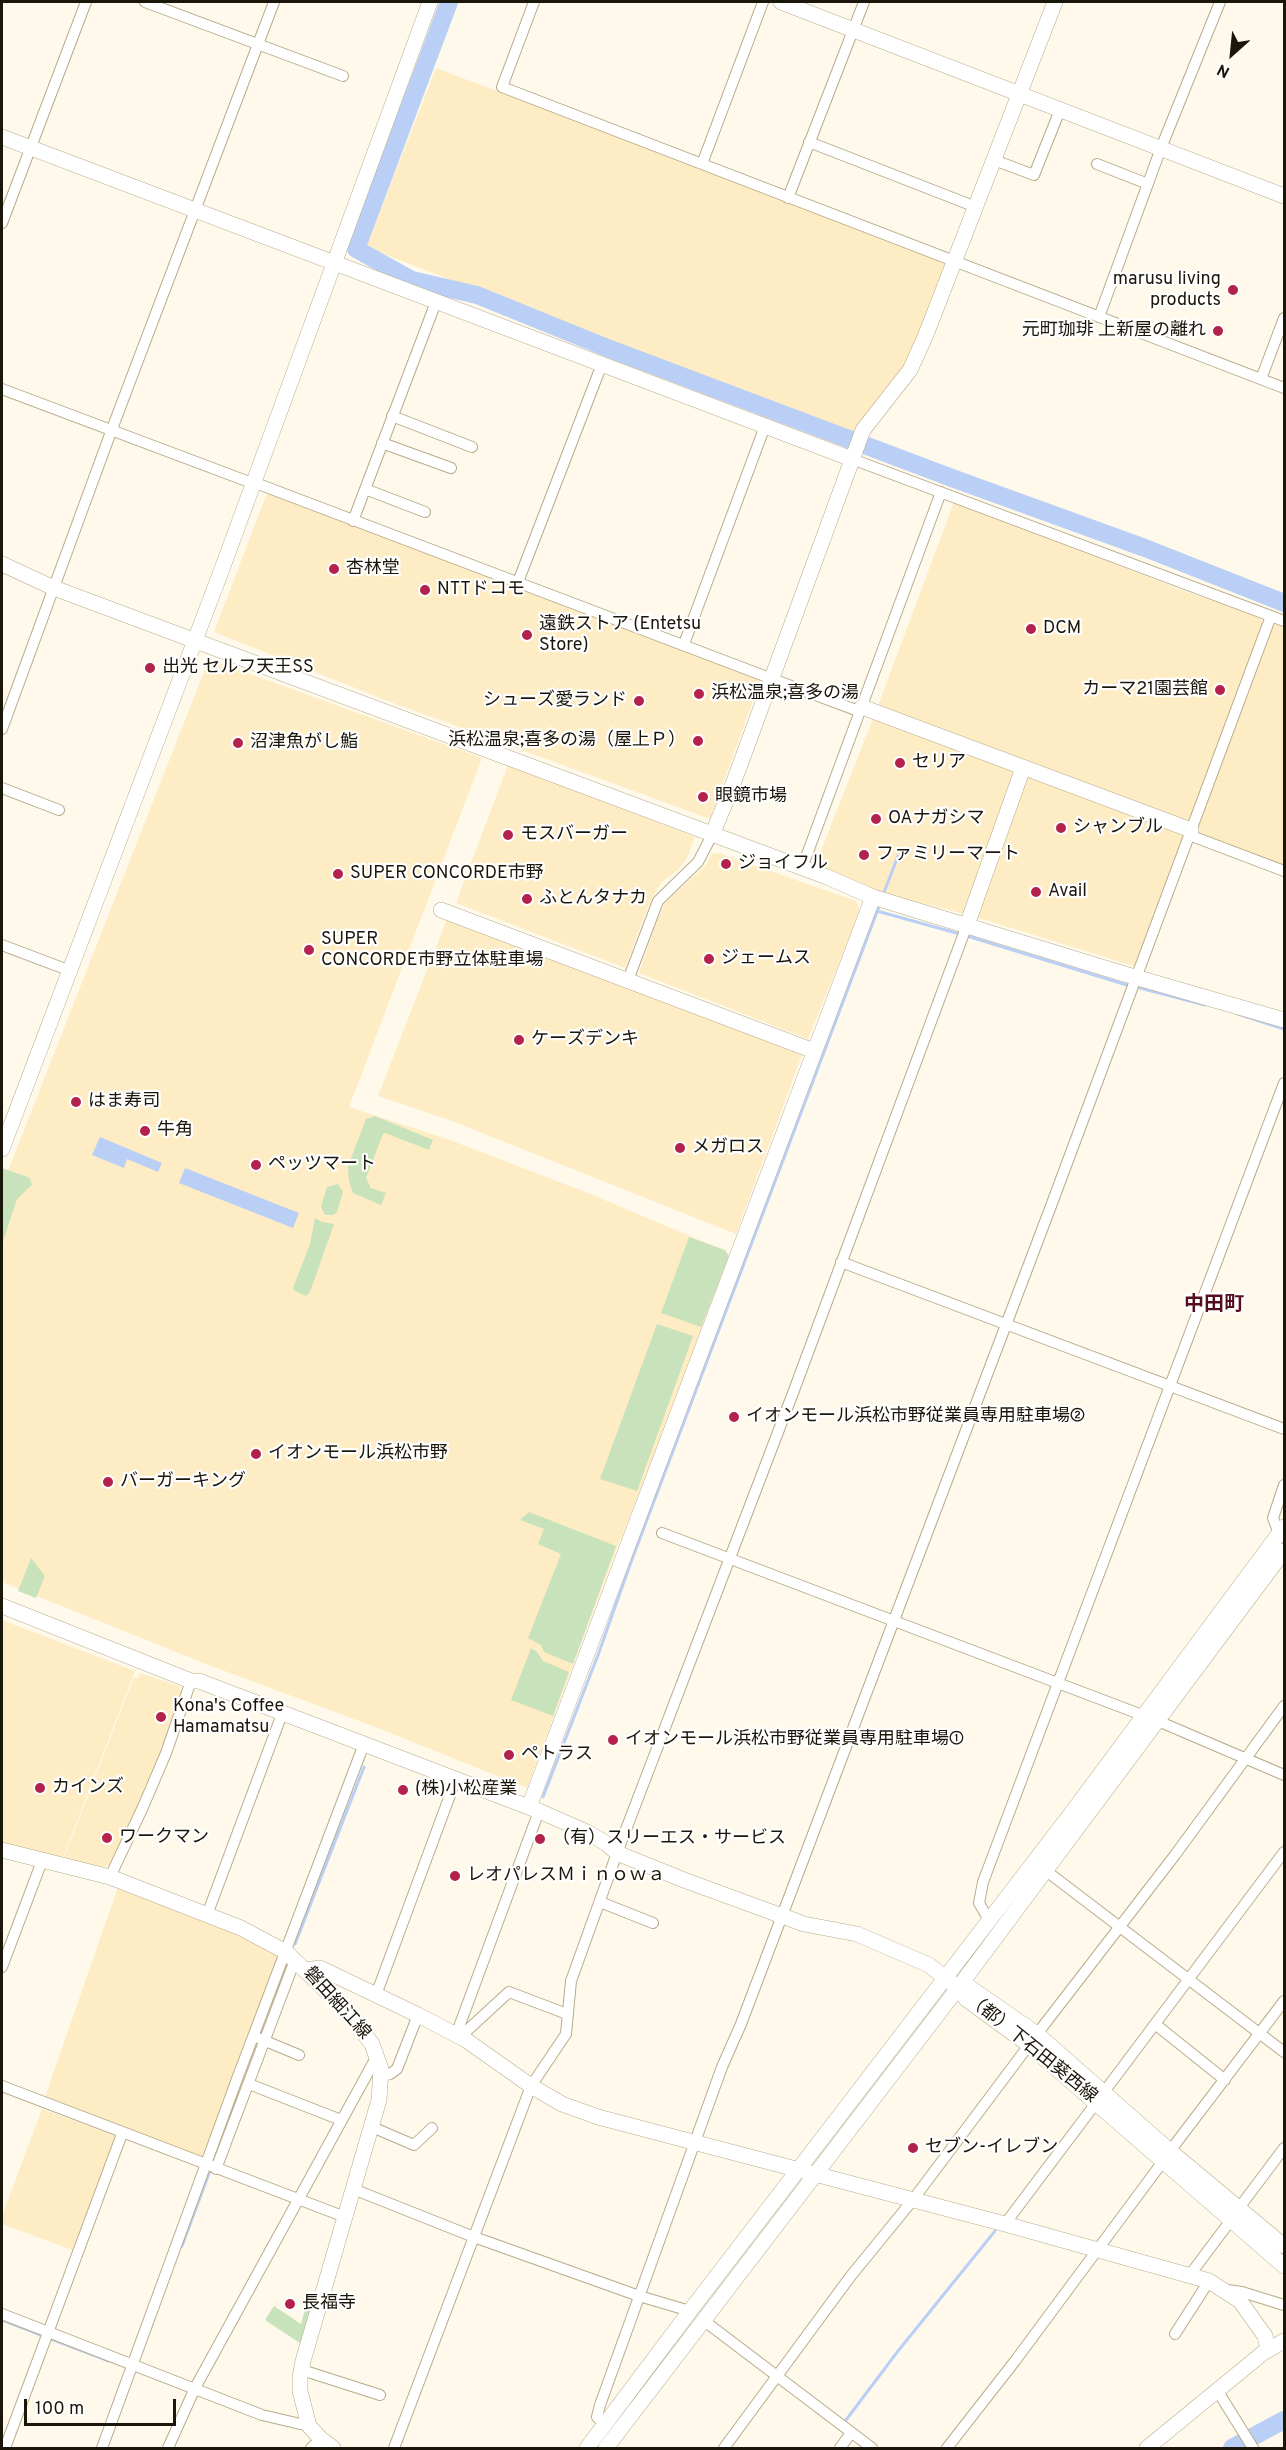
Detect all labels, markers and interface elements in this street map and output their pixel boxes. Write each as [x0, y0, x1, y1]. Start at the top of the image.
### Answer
north arrow [1202, 24, 1262, 84]
text: N [1214, 59, 1233, 82]
place label: marusu living products [1113, 269, 1221, 312]
marker: marusu living products [1226, 283, 1240, 297]
place label: 元町珈琲 上新屋の離れ [1022, 320, 1206, 342]
marker: 元町珈琲 上新屋の離れ [1211, 324, 1225, 338]
place label: 杏林堂 [346, 558, 400, 580]
marker: 杏林堂 [327, 562, 341, 576]
place label: NTTドコモ [437, 579, 525, 601]
marker: NTTドコモ [418, 583, 432, 597]
place label: 遠鉄ストア (Entetsu Store) [539, 614, 701, 656]
place label: DCM [1043, 618, 1081, 640]
marker: DCM [1024, 622, 1038, 636]
marker: 遠鉄ストア (Entetsu Store) [520, 628, 534, 642]
place label: 出光 セルフ天王SS [162, 657, 314, 679]
marker: 出光 セルフ天王SS [143, 661, 157, 675]
place label: カーマ21園芸館 [1082, 679, 1208, 701]
place label: 浜松温泉;喜多の湯 [711, 683, 859, 705]
marker: カーマ21園芸館 [1213, 683, 1227, 697]
marker: 浜松温泉;喜多の湯 [692, 687, 706, 701]
place label: シューズ愛ランド [483, 690, 627, 712]
marker: シューズ愛ランド [632, 694, 646, 708]
place label: 浜松温泉;喜多の湯（屋上Ｐ） [448, 730, 686, 752]
place label: 沼津魚がし鮨 [250, 732, 358, 754]
marker: 浜松温泉;喜多の湯（屋上Ｐ） [691, 734, 705, 748]
marker: 沼津魚がし鮨 [231, 736, 245, 750]
place label: セリア [912, 752, 966, 774]
marker: セリア [893, 756, 907, 770]
place label: 眼鏡市場 [715, 786, 787, 808]
marker: 眼鏡市場 [696, 790, 710, 804]
place label: OAナガシマ [888, 808, 985, 830]
marker: OAナガシマ [869, 812, 883, 826]
place label: シャンブル [1073, 817, 1163, 839]
marker: シャンブル [1054, 821, 1068, 835]
place label: モスバーガー [520, 824, 628, 846]
marker: モスバーガー [501, 828, 515, 842]
place label: ファミリーマート [876, 844, 1020, 866]
marker: ファミリーマート [857, 848, 871, 862]
place label: ジョイフル [738, 853, 828, 875]
marker: ジョイフル [719, 857, 733, 871]
place label: SUPER CONCORDE市野 [350, 863, 544, 885]
marker: SUPER CONCORDE市野 [331, 867, 345, 881]
place label: Avail [1048, 881, 1087, 903]
marker: Avail [1029, 885, 1043, 899]
place label: ふとんタナカ [539, 888, 647, 910]
marker: ふとんタナカ [520, 892, 534, 906]
place label: SUPER CONCORDE市野立体駐車場 [321, 929, 543, 972]
marker: SUPER CONCORDE市野立体駐車場 [302, 943, 316, 957]
place label: ジェームス [721, 948, 811, 970]
marker: ジェームス [702, 952, 716, 966]
place label: ケーズデンキ [531, 1029, 639, 1051]
marker: ケーズデンキ [512, 1033, 526, 1047]
place label: はま寿司 [88, 1091, 160, 1113]
marker: はま寿司 [69, 1095, 83, 1109]
place label: 牛角 [157, 1120, 193, 1142]
marker: 牛角 [138, 1124, 152, 1138]
place label: メガロス [692, 1137, 764, 1159]
marker: メガロス [673, 1141, 687, 1155]
place label: ペッツマート [268, 1154, 376, 1176]
marker: ペッツマート [249, 1158, 263, 1172]
district label: 中田町 [1184, 1294, 1244, 1318]
place label: イオンモール浜松市野従業員専用駐車場② [746, 1406, 1085, 1428]
marker: イオンモール浜松市野従業員専用駐車場② [727, 1410, 741, 1424]
place label: イオンモール浜松市野 [268, 1443, 448, 1465]
marker: イオンモール浜松市野 [249, 1447, 263, 1461]
place label: バーガーキング [120, 1471, 246, 1493]
marker: バーガーキング [101, 1475, 115, 1489]
place label: Kona's Coffee Hamamatsu [173, 1696, 284, 1738]
marker: Kona's Coffee Hamamatsu [154, 1710, 168, 1724]
place label: イオンモール浜松市野従業員専用駐車場① [625, 1729, 964, 1751]
marker: イオンモール浜松市野従業員専用駐車場① [606, 1733, 620, 1747]
place label: ペトラス [521, 1744, 593, 1766]
marker: ペトラス [502, 1748, 516, 1762]
place label: カインズ [52, 1777, 124, 1799]
place label: (株)小松産業 [415, 1779, 517, 1801]
marker: カインズ [33, 1781, 47, 1795]
marker: (株)小松産業 [396, 1783, 410, 1797]
place label: ワークマン [119, 1827, 209, 1849]
place label: （有）スリーエス・サービス [552, 1828, 786, 1850]
marker: ワークマン [100, 1831, 114, 1845]
marker: （有）スリーエス・サービス [533, 1832, 547, 1846]
place label: レオパレスＭｉｎｏｗａ [467, 1865, 665, 1887]
marker: レオパレスＭｉｎｏｗａ [448, 1869, 462, 1883]
street label: 磐田細江線 [298, 1963, 374, 2045]
street label: （都）下石田葵西線 [961, 1990, 1101, 2108]
place label: セブン-イレブン [925, 2137, 1058, 2159]
marker: セブン-イレブン [906, 2141, 920, 2155]
place label: 長福寺 [302, 2293, 356, 2315]
marker: 長福寺 [283, 2297, 297, 2311]
scale bar [27, 2387, 178, 2425]
text: 100 m [35, 2398, 84, 2421]

